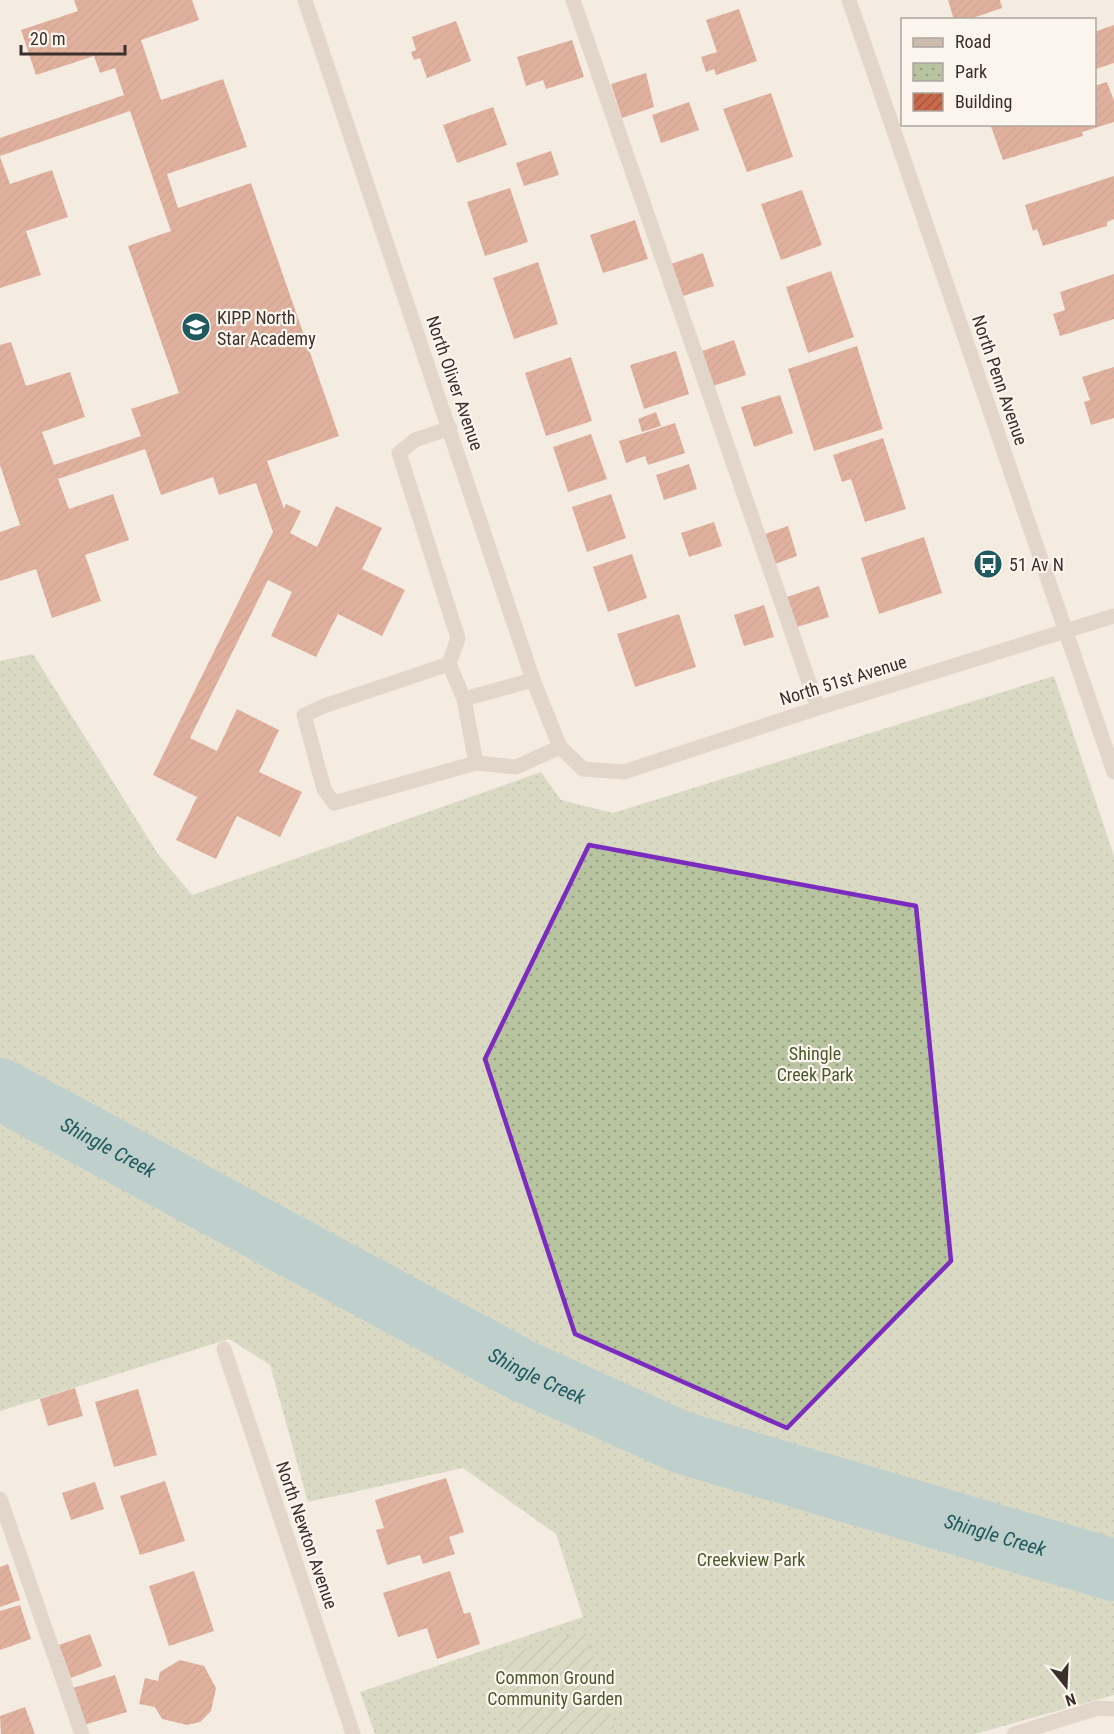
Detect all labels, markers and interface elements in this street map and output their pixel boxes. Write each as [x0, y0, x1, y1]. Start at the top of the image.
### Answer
scale bar [21, 18, 124, 56]
legend [901, 18, 1096, 126]
text: 20 m [30, 28, 65, 49]
text: Road [955, 31, 991, 52]
text: Park [955, 61, 987, 82]
text: Building [955, 91, 1012, 112]
place label: KIPP North Star Academy [217, 307, 316, 349]
school or university icon: KIPP North Star Academy [180, 311, 212, 343]
street label: North Penn Avenue [968, 312, 1032, 448]
street label: North Oliver Avenue [422, 313, 488, 453]
bus stop icon: 51 Av N [972, 548, 1004, 580]
place label: 51 Av N [1009, 554, 1064, 575]
street label: North 51st Avenue [777, 651, 909, 709]
park label: Shingle Creek Park [777, 1043, 853, 1085]
water label: Shingle Creek [57, 1112, 161, 1183]
water label: Shingle Creek [484, 1343, 590, 1410]
street label: North Newton Avenue [272, 1459, 342, 1611]
water label: Shingle Creek [942, 1509, 1050, 1562]
park label: Creekview Park [697, 1549, 805, 1570]
north arrow [1036, 1656, 1096, 1716]
park label: Common Ground Community Garden [487, 1667, 623, 1709]
text: N [1063, 1689, 1078, 1710]

